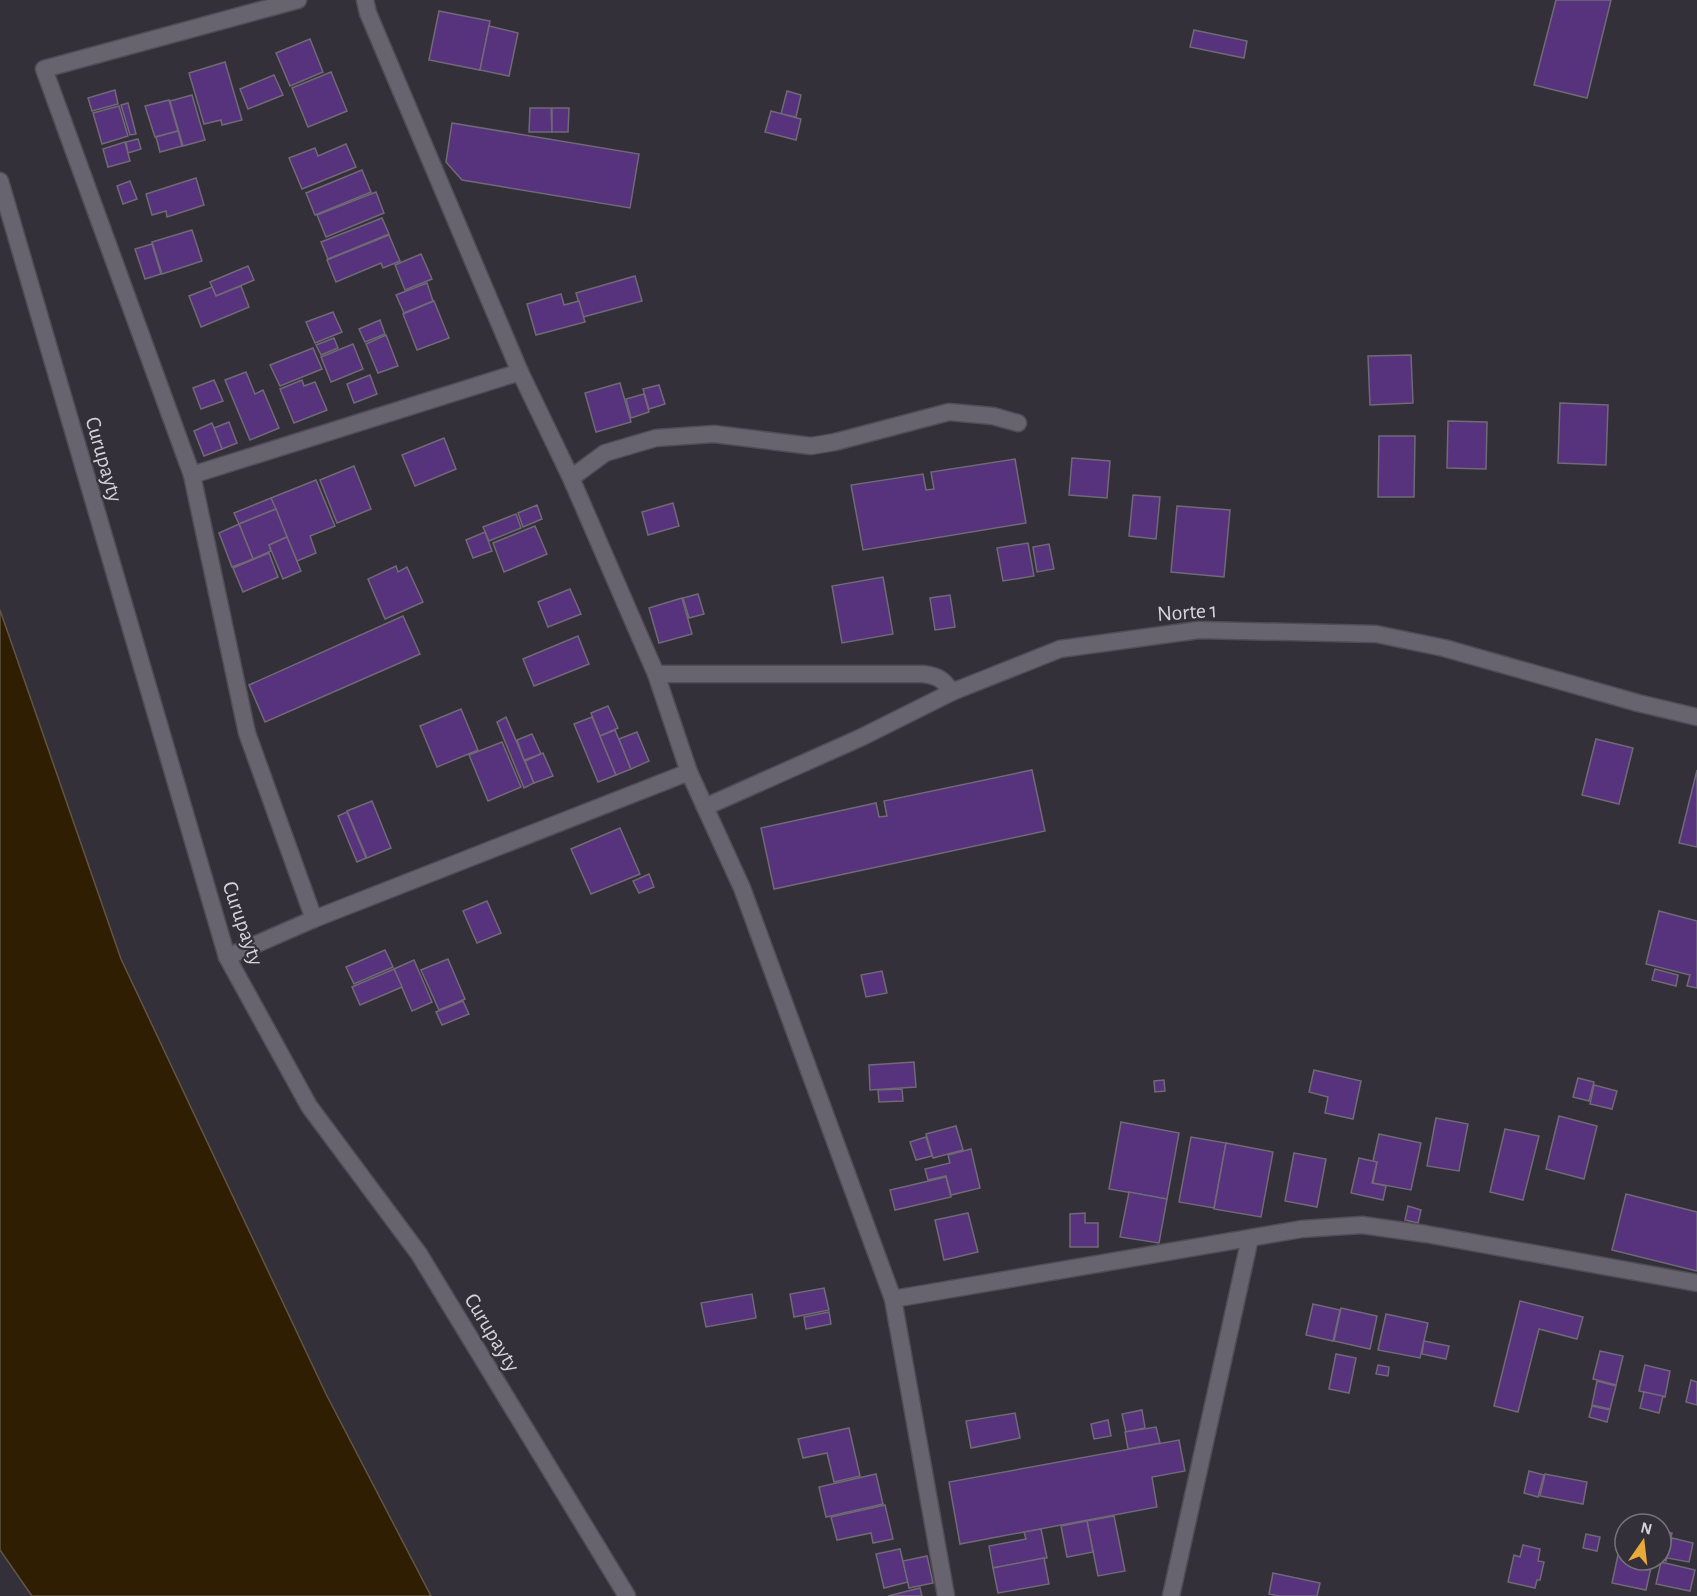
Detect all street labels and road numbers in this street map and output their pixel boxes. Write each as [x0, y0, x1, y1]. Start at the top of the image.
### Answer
street label: Curupayty [81, 414, 127, 505]
street label: Norte 1 [1156, 599, 1218, 625]
street label: Curupayty [218, 878, 268, 969]
street label: Curupayty [460, 1289, 524, 1376]

